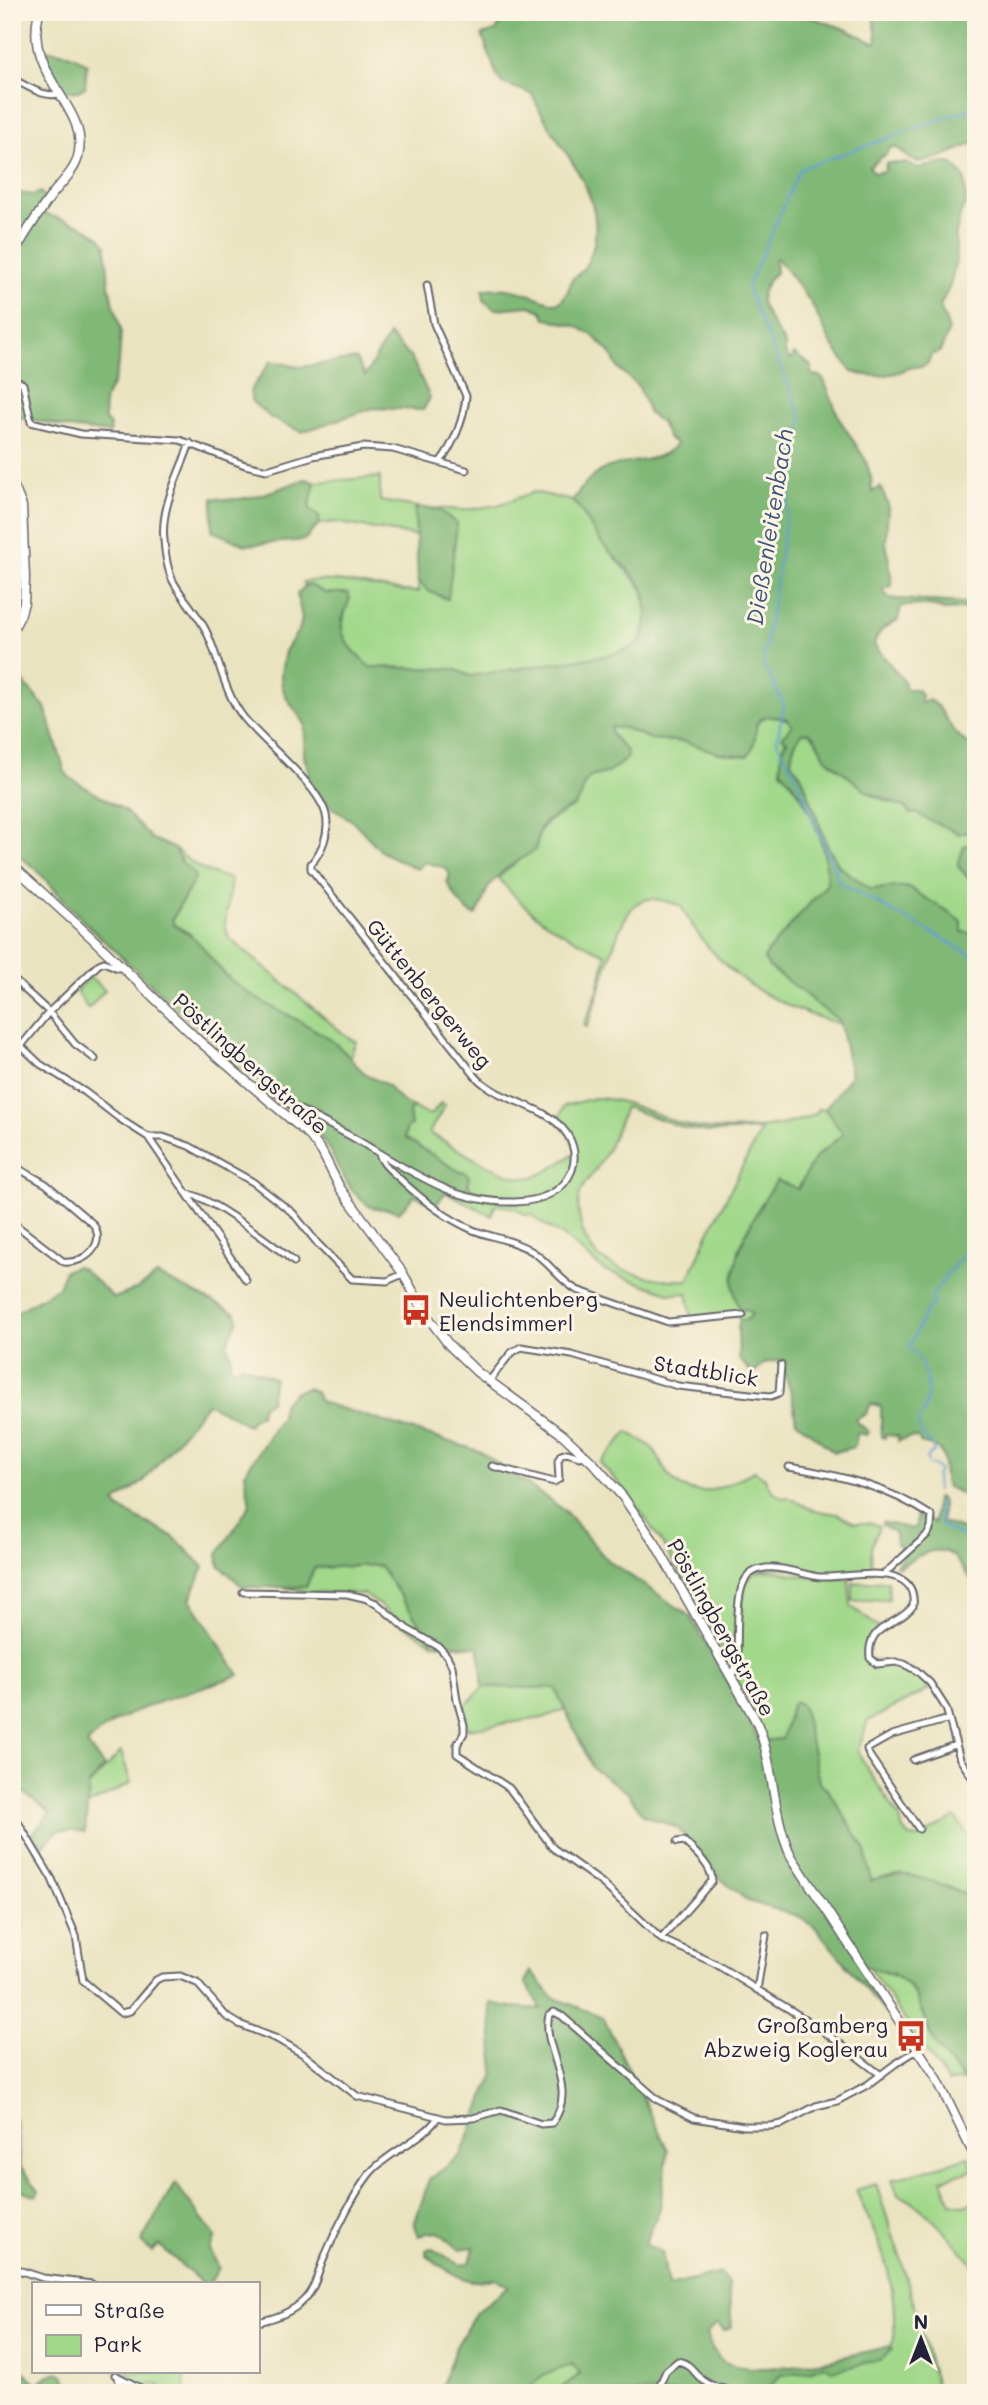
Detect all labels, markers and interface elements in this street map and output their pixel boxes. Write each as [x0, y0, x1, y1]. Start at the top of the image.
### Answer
water label: Dießenleitenbach [739, 427, 799, 627]
street label: Güttenbergerweg [362, 913, 498, 1073]
street label: Pöstlingbergstraße [168, 986, 334, 1140]
place label: Neulichtenberg Elendsimmerl [439, 1285, 598, 1336]
bus stop icon: Neulichtenberg Elendsimmerl [399, 1293, 433, 1327]
street label: Stadtblick [652, 1348, 760, 1392]
street label: Pöstlingbergstraße [662, 1534, 782, 1720]
place label: Großamberg Abzweig Koglerau [703, 2011, 888, 2062]
bus stop icon: Großamberg Abzweig Koglerau [894, 2019, 928, 2053]
legend [32, 2282, 259, 2374]
text: Straße [94, 2296, 165, 2323]
north arrow [886, 2304, 956, 2374]
text: N [914, 2309, 928, 2334]
text: Park [94, 2330, 142, 2357]

